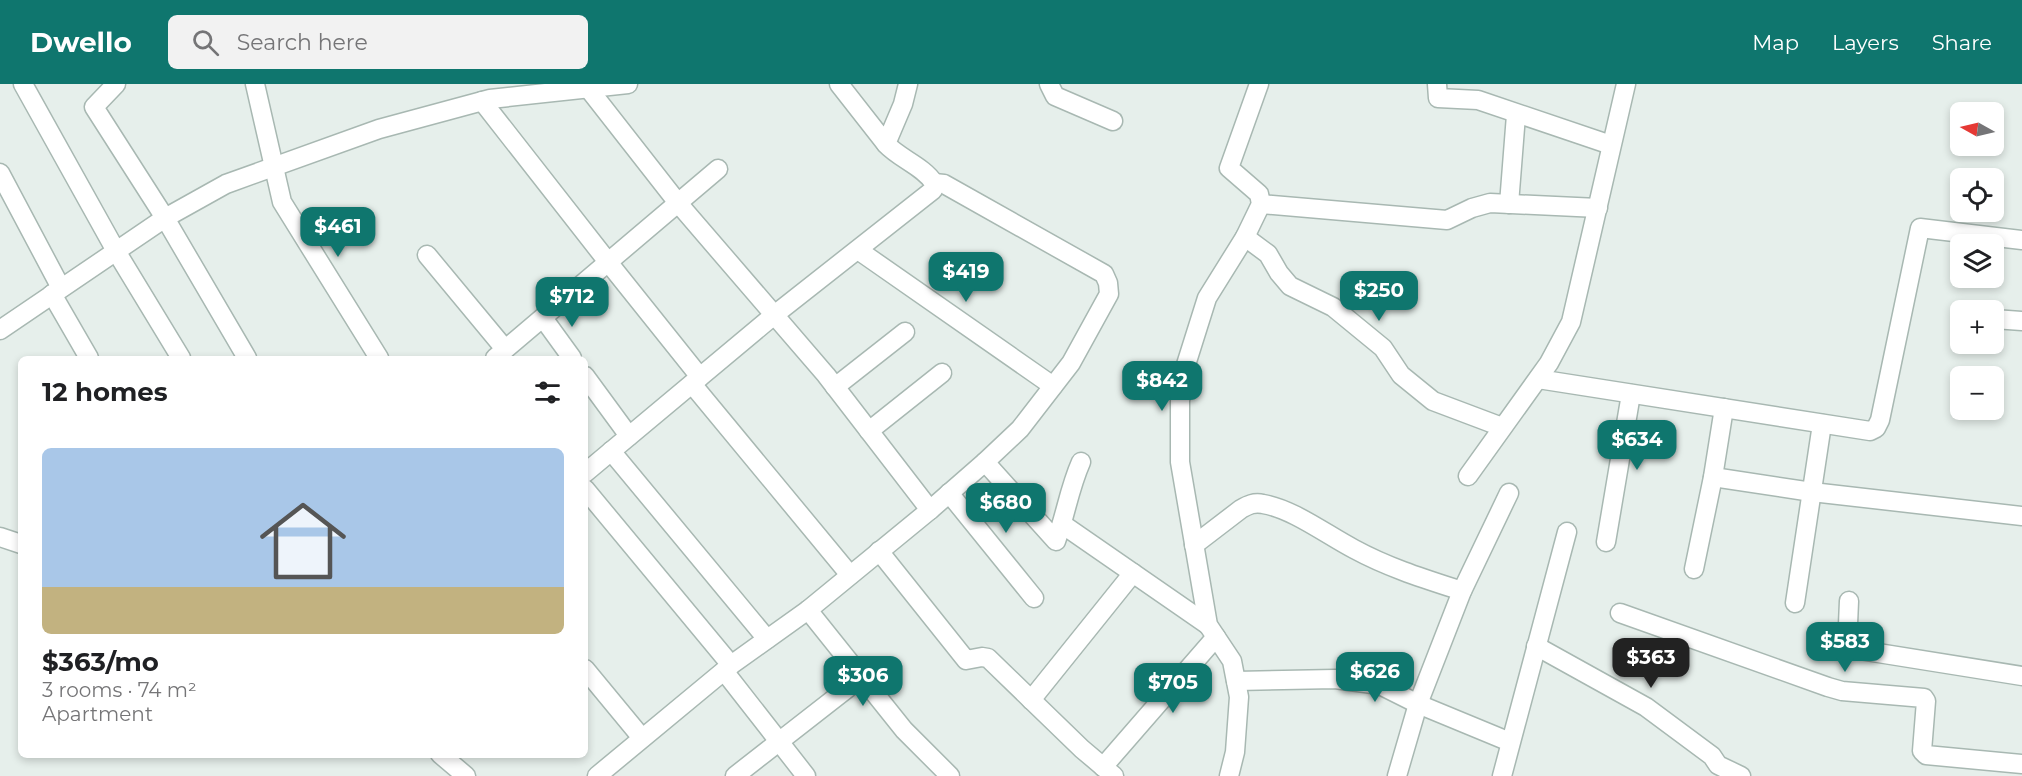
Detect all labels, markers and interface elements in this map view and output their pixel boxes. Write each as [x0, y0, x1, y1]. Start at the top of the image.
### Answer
search box [168, 15, 588, 69]
text: Dwello [30, 25, 132, 59]
icon: search [189, 26, 222, 59]
text: Search here [237, 29, 368, 56]
text: Map [1752, 30, 1799, 55]
text: Layers [1832, 30, 1899, 55]
text: Share [1932, 30, 1992, 55]
north arrow [1950, 102, 2004, 156]
map controls [1950, 102, 2004, 420]
button: locate [1950, 168, 2004, 222]
pin: $461 [302, 207, 374, 258]
text: $461 [314, 214, 362, 238]
button: layers [1950, 234, 2004, 288]
pin: $419 [930, 252, 1002, 303]
text: $419 [943, 259, 989, 283]
pin: $250 [1343, 271, 1415, 322]
pin: $712 [536, 277, 608, 328]
text: $250 [1354, 278, 1404, 302]
text: $712 [550, 284, 594, 308]
button: + [1950, 300, 2004, 354]
pin: $842 [1126, 361, 1198, 412]
button: − [1950, 366, 2004, 420]
text: $842 [1136, 368, 1188, 392]
text: 12 homes [42, 376, 168, 408]
icon: filters [531, 376, 564, 409]
pin: $634 [1601, 420, 1673, 471]
text: $634 [1611, 427, 1663, 451]
pin: $680 [970, 483, 1042, 534]
icon: home [249, 487, 357, 595]
text: $680 [980, 490, 1032, 514]
pin: $583 [1809, 622, 1881, 673]
text: $583 [1820, 629, 1870, 653]
pin: $363 [1615, 638, 1687, 689]
text: $363 [1626, 645, 1676, 669]
text: $363/mo [42, 646, 159, 678]
pin: $626 [1339, 652, 1411, 703]
pin: $306 [827, 656, 899, 707]
text: $626 [1350, 659, 1400, 683]
text: $306 [838, 663, 888, 687]
pin: $705 [1137, 663, 1209, 714]
text: $705 [1148, 670, 1198, 694]
text: 3 rooms · 74 m² [42, 678, 197, 702]
text: Apartment [42, 702, 153, 726]

